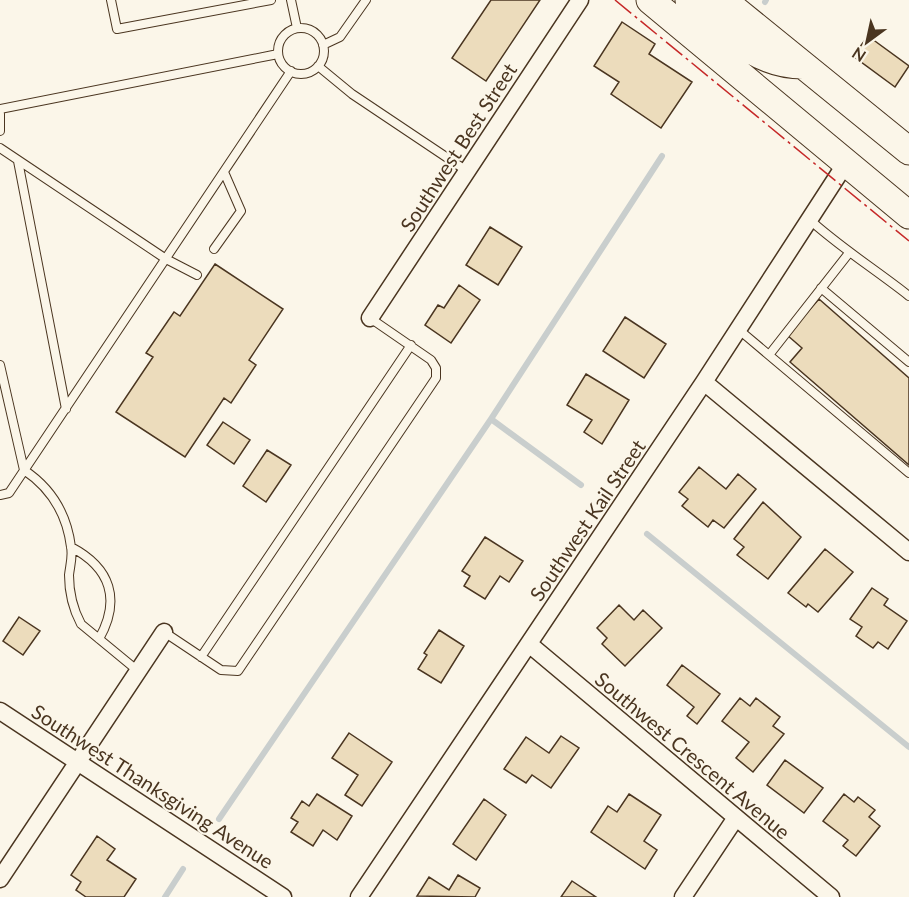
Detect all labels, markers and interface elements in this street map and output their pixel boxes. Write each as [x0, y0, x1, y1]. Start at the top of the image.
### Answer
north arrow [837, 12, 897, 72]
text: N [848, 44, 869, 66]
street label: Southwest Best Street [395, 58, 521, 236]
street label: Southwest Kail Street [524, 435, 650, 605]
street label: Southwest Crescent Avenue [591, 666, 795, 844]
street label: Southwest Thanksgiving Avenue [28, 699, 278, 873]

